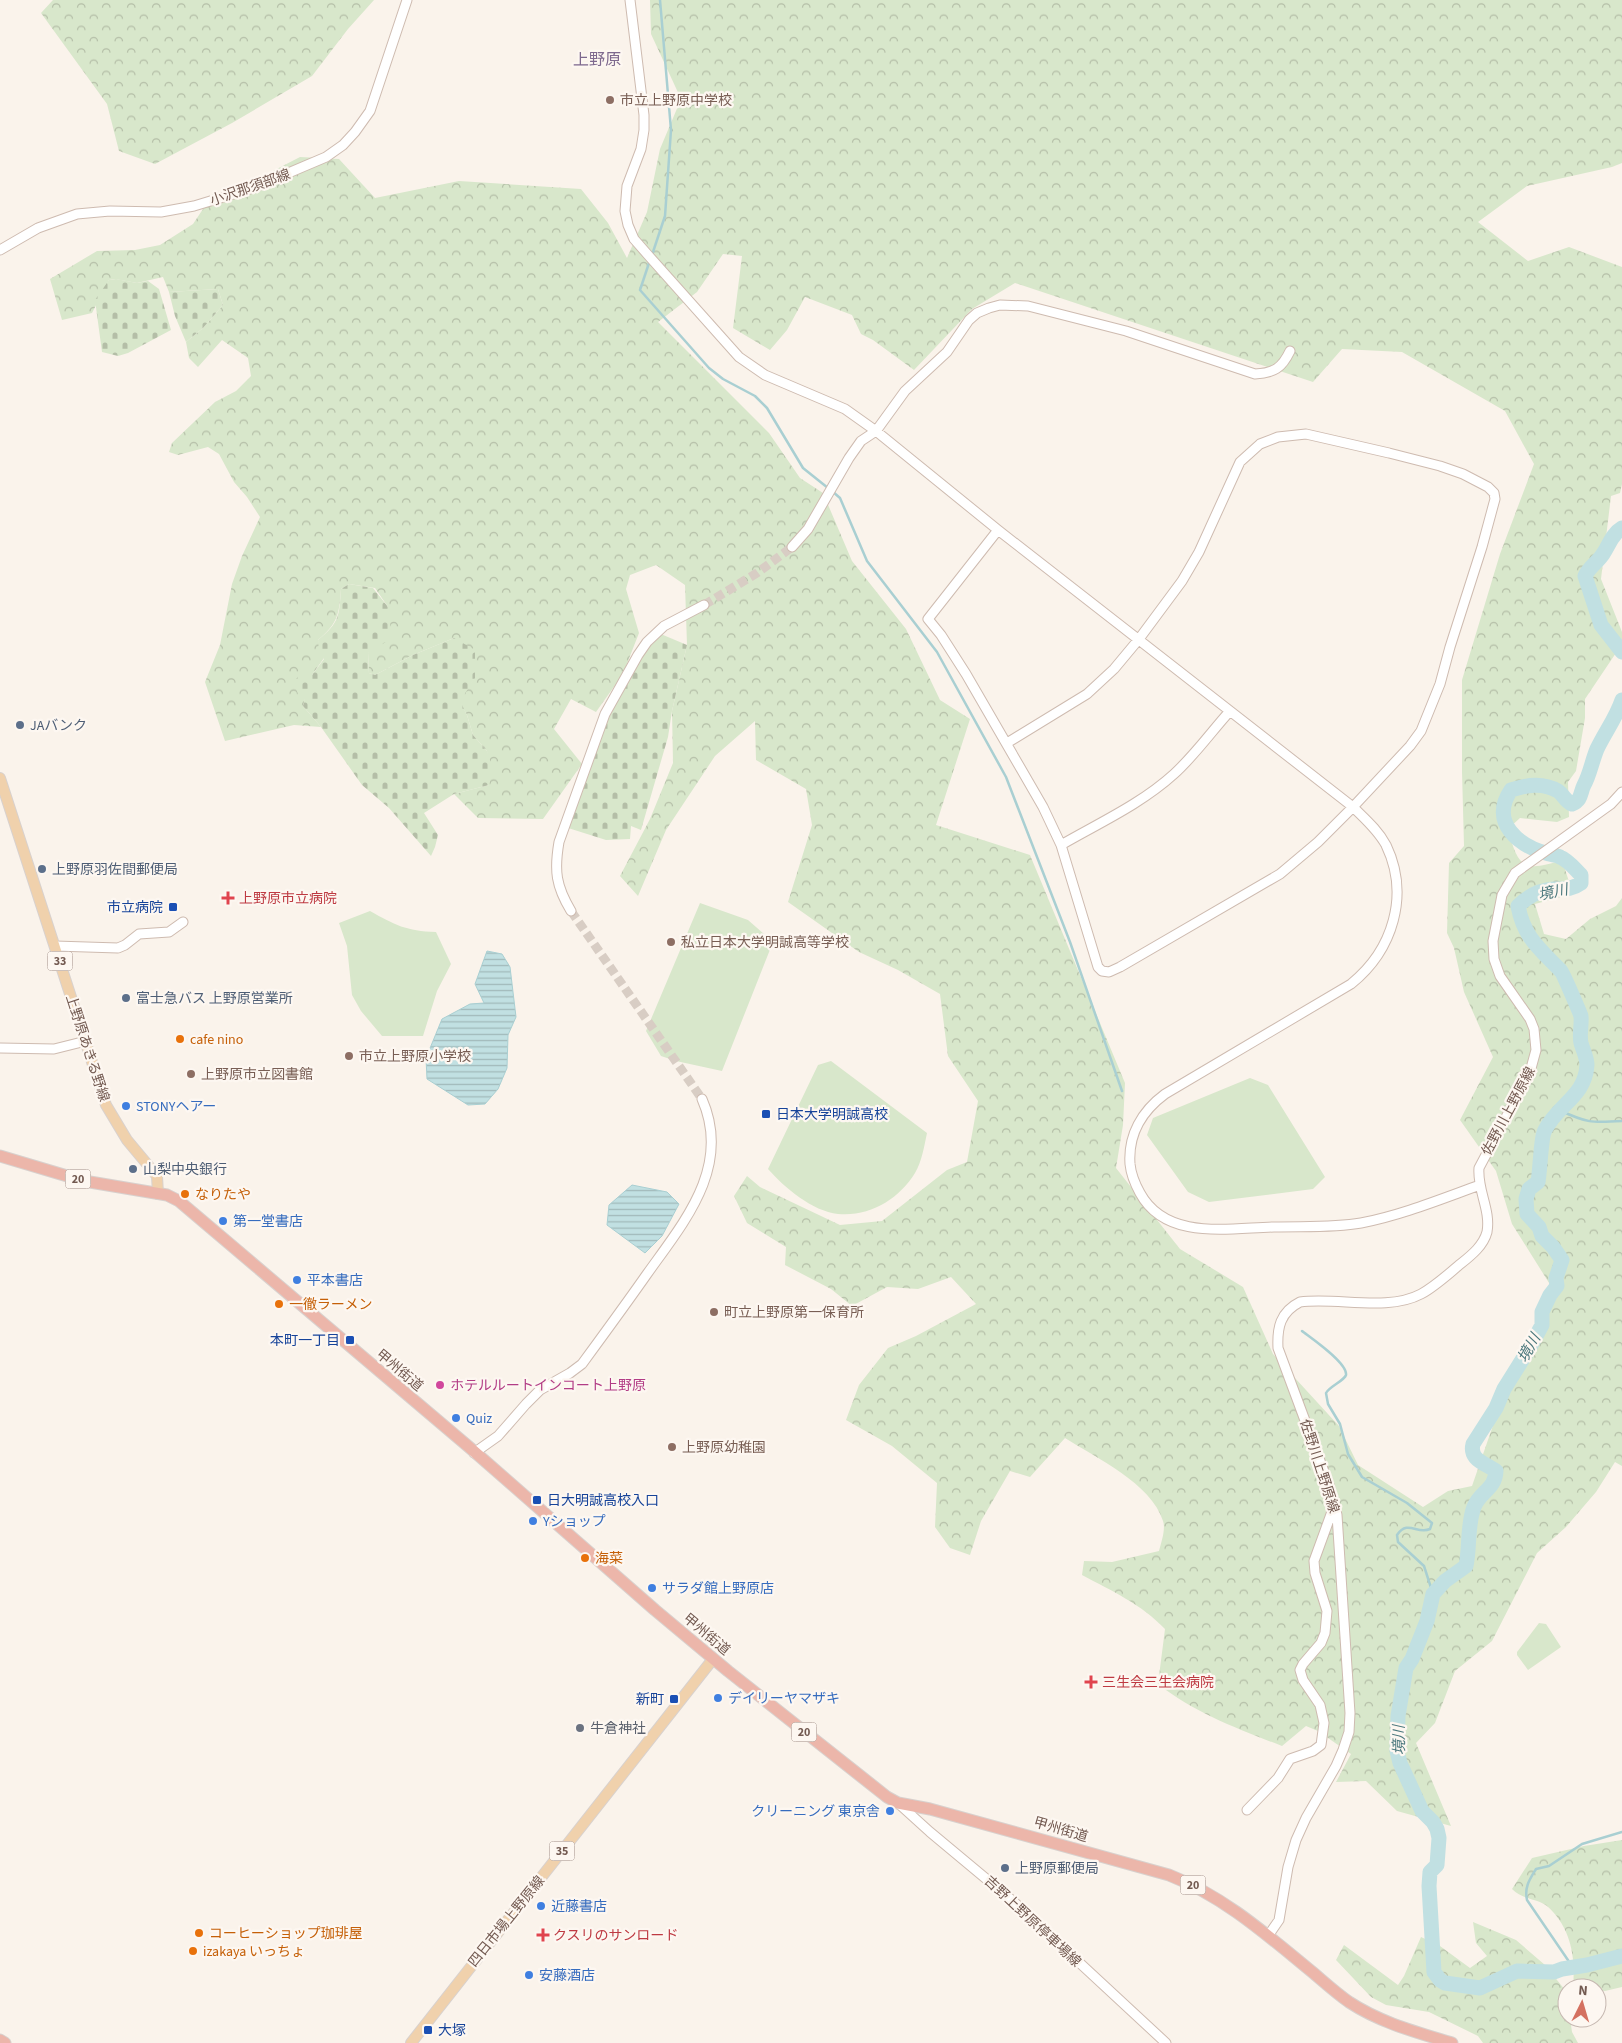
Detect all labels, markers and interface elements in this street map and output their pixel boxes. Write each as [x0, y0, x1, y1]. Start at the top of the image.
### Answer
district label: 上野原 [573, 49, 621, 71]
place label: 市立上野原中学校 [620, 91, 732, 111]
marker: 市立上野原中学校 [604, 94, 616, 106]
street label: 小沢那須部線 [207, 165, 293, 211]
place label: JAバンク [30, 716, 87, 736]
marker: JAバンク [14, 719, 26, 731]
place label: 上野原羽佐間郵便局 [52, 860, 178, 880]
marker: 上野原羽佐間郵便局 [36, 863, 48, 875]
water label: 境川 [1536, 879, 1572, 906]
place label: 上野原市立病院 [239, 889, 337, 909]
marker: 上野原市立病院 [221, 891, 235, 905]
place label: 市立病院 [107, 898, 163, 918]
marker: 市立病院 [167, 901, 179, 913]
place label: 私立日本大学明誠高等学校 [681, 933, 849, 953]
marker: 私立日本大学明誠高等学校 [665, 936, 677, 948]
road number: 33 [48, 951, 72, 970]
place label: 富士急バス 上野原営業所 [136, 989, 293, 1009]
street label: 上野原あきる野線 [60, 992, 114, 1105]
marker: 富士急バス 上野原営業所 [120, 992, 132, 1004]
place label: cafe nino [190, 1030, 243, 1050]
marker: cafe nino [174, 1033, 186, 1045]
place label: 市立上野原小学校 [359, 1047, 471, 1067]
marker: 市立上野原小学校 [343, 1050, 355, 1062]
street label: 佐野川上野原線 [1477, 1064, 1541, 1159]
place label: 上野原市立図書館 [201, 1065, 313, 1085]
marker: 上野原市立図書館 [185, 1068, 197, 1080]
place label: STONYヘアー [136, 1097, 217, 1117]
marker: STONYヘアー [120, 1100, 132, 1112]
place label: 日本大学明誠高校 [776, 1105, 888, 1125]
marker: 日本大学明誠高校 [760, 1108, 772, 1120]
place label: 山梨中央銀行 [143, 1160, 227, 1180]
marker: 山梨中央銀行 [127, 1163, 139, 1175]
road number: 20 [66, 1170, 90, 1188]
place label: なりたや [195, 1185, 251, 1205]
marker: なりたや [179, 1188, 191, 1200]
place label: 第一堂書店 [233, 1212, 303, 1232]
marker: 第一堂書店 [217, 1215, 229, 1227]
place label: 平本書店 [307, 1271, 363, 1291]
marker: 平本書店 [291, 1274, 303, 1286]
place label: 一徹ラーメン [289, 1295, 372, 1315]
marker: 一徹ラーメン [273, 1298, 285, 1310]
place label: 町立上野原第一保育所 [724, 1303, 864, 1323]
marker: 町立上野原第一保育所 [708, 1306, 720, 1318]
water label: 境川 [1513, 1328, 1547, 1366]
place label: 本町一丁目 [270, 1331, 340, 1351]
marker: 本町一丁目 [344, 1334, 356, 1346]
street label: 甲州街道 [371, 1345, 427, 1396]
place label: ホテルルートインコート上野原 [450, 1376, 646, 1396]
marker: ホテルルートインコート上野原 [434, 1379, 446, 1391]
place label: Quiz [466, 1409, 492, 1429]
marker: Quiz [450, 1412, 462, 1424]
street label: 佐野川上野原線 [1294, 1417, 1344, 1516]
place label: 上野原幼稚園 [682, 1438, 766, 1458]
marker: 上野原幼稚園 [666, 1441, 678, 1453]
place label: 日大明誠高校入口 [547, 1491, 659, 1511]
marker: 日大明誠高校入口 [531, 1494, 543, 1506]
place label: Yショップ [542, 1512, 606, 1532]
marker: Yショップ [527, 1515, 539, 1527]
place label: 海菜 [595, 1549, 623, 1569]
marker: 海菜 [579, 1552, 591, 1564]
place label: サラダ館上野原店 [662, 1579, 774, 1599]
marker: サラダ館上野原店 [646, 1582, 658, 1594]
street label: 甲州街道 [678, 1609, 734, 1660]
place label: 三生会三生会病院 [1102, 1673, 1214, 1693]
marker: 三生会三生会病院 [1084, 1675, 1098, 1689]
place label: デイリーヤマザキ [728, 1689, 840, 1709]
place label: 新町 [636, 1690, 664, 1710]
marker: デイリーヤマザキ [712, 1692, 724, 1704]
marker: 新町 [668, 1693, 680, 1705]
place label: 牛倉神社 [590, 1719, 646, 1739]
marker: 牛倉神社 [574, 1722, 586, 1734]
road number: 20 [792, 1722, 816, 1741]
water label: 境川 [1389, 1723, 1410, 1755]
place label: クリーニング 東京舎 [751, 1802, 880, 1822]
marker: クリーニング 東京舎 [884, 1805, 896, 1817]
street label: 甲州街道 [1031, 1813, 1090, 1847]
road number: 35 [550, 1842, 574, 1860]
place label: 上野原郵便局 [1015, 1859, 1099, 1879]
marker: 上野原郵便局 [999, 1862, 1011, 1874]
street label: 吉野上野原停車場線 [979, 1871, 1085, 1972]
street label: 四日市場上野原線 [464, 1872, 550, 1971]
road number: 20 [1180, 1876, 1206, 1894]
place label: 近藤書店 [551, 1897, 607, 1917]
marker: 近藤書店 [535, 1900, 547, 1912]
place label: コーヒーショップ珈琲屋 [209, 1924, 363, 1944]
place label: クスリのサンロード [553, 1926, 679, 1946]
marker: コーヒーショップ珈琲屋 [193, 1927, 205, 1939]
marker: クスリのサンロード [537, 1929, 549, 1941]
place label: izakaya いっちょ [203, 1942, 305, 1962]
marker: izakaya いっちょ [187, 1945, 199, 1957]
place label: 安藤酒店 [539, 1966, 595, 1986]
marker: 安藤酒店 [523, 1969, 535, 1981]
north arrow [1557, 1978, 1607, 2028]
text: N [1578, 1981, 1589, 2001]
place label: 大塚 [438, 2021, 466, 2041]
marker: 大塚 [422, 2024, 434, 2036]

